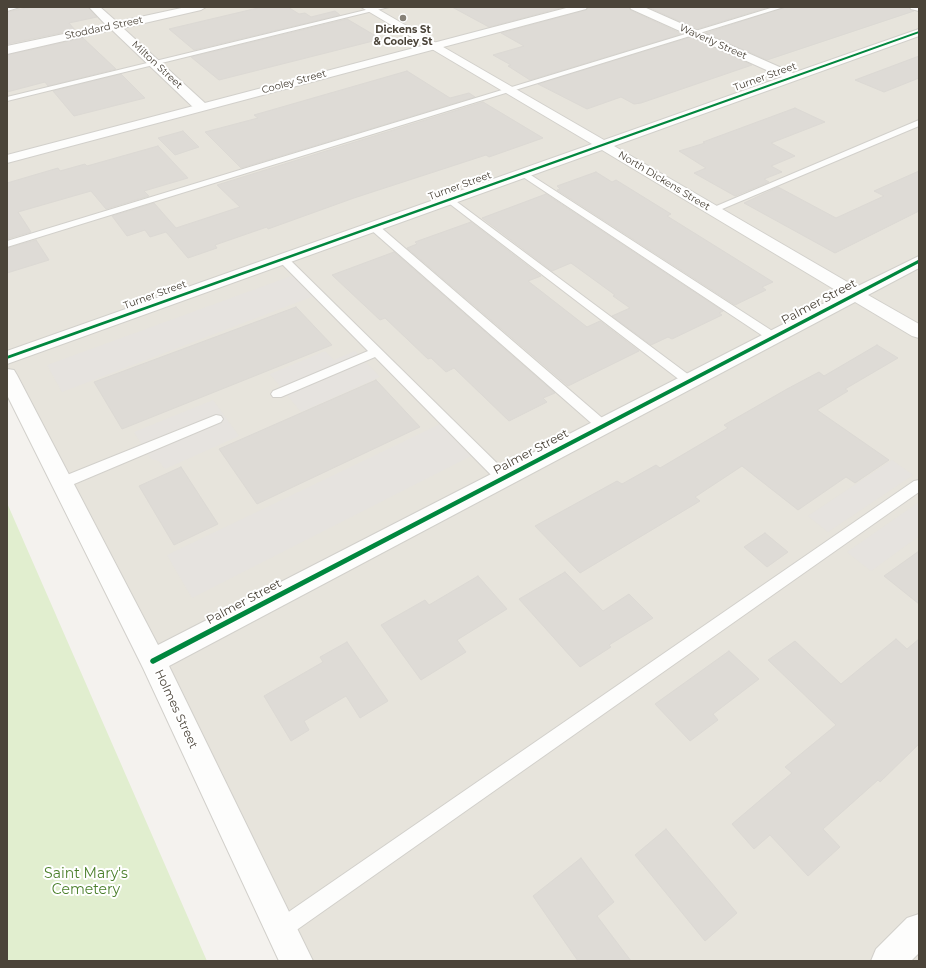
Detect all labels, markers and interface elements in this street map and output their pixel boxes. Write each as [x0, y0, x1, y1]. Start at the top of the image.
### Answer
marker: Dickens St & Cooley St [398, 13, 408, 23]
street label: Stoddard Street [64, 14, 144, 42]
street label: Waverly Street [677, 22, 749, 62]
place label: Dickens St & Cooley St [373, 24, 433, 48]
street label: Milton Street [129, 39, 185, 91]
street label: Turner Street [732, 60, 798, 94]
street label: Cooley Street [260, 68, 328, 96]
street label: North Dickens Street [616, 149, 712, 213]
street label: Turner Street [427, 169, 493, 203]
street label: Palmer Street [779, 276, 859, 328]
street label: Turner Street [122, 278, 188, 312]
street label: Palmer Street [491, 426, 571, 478]
street label: Palmer Street [204, 576, 284, 628]
street label: Holmes Street [151, 667, 201, 751]
park label: Saint Mary's Cemetery [44, 866, 128, 898]

